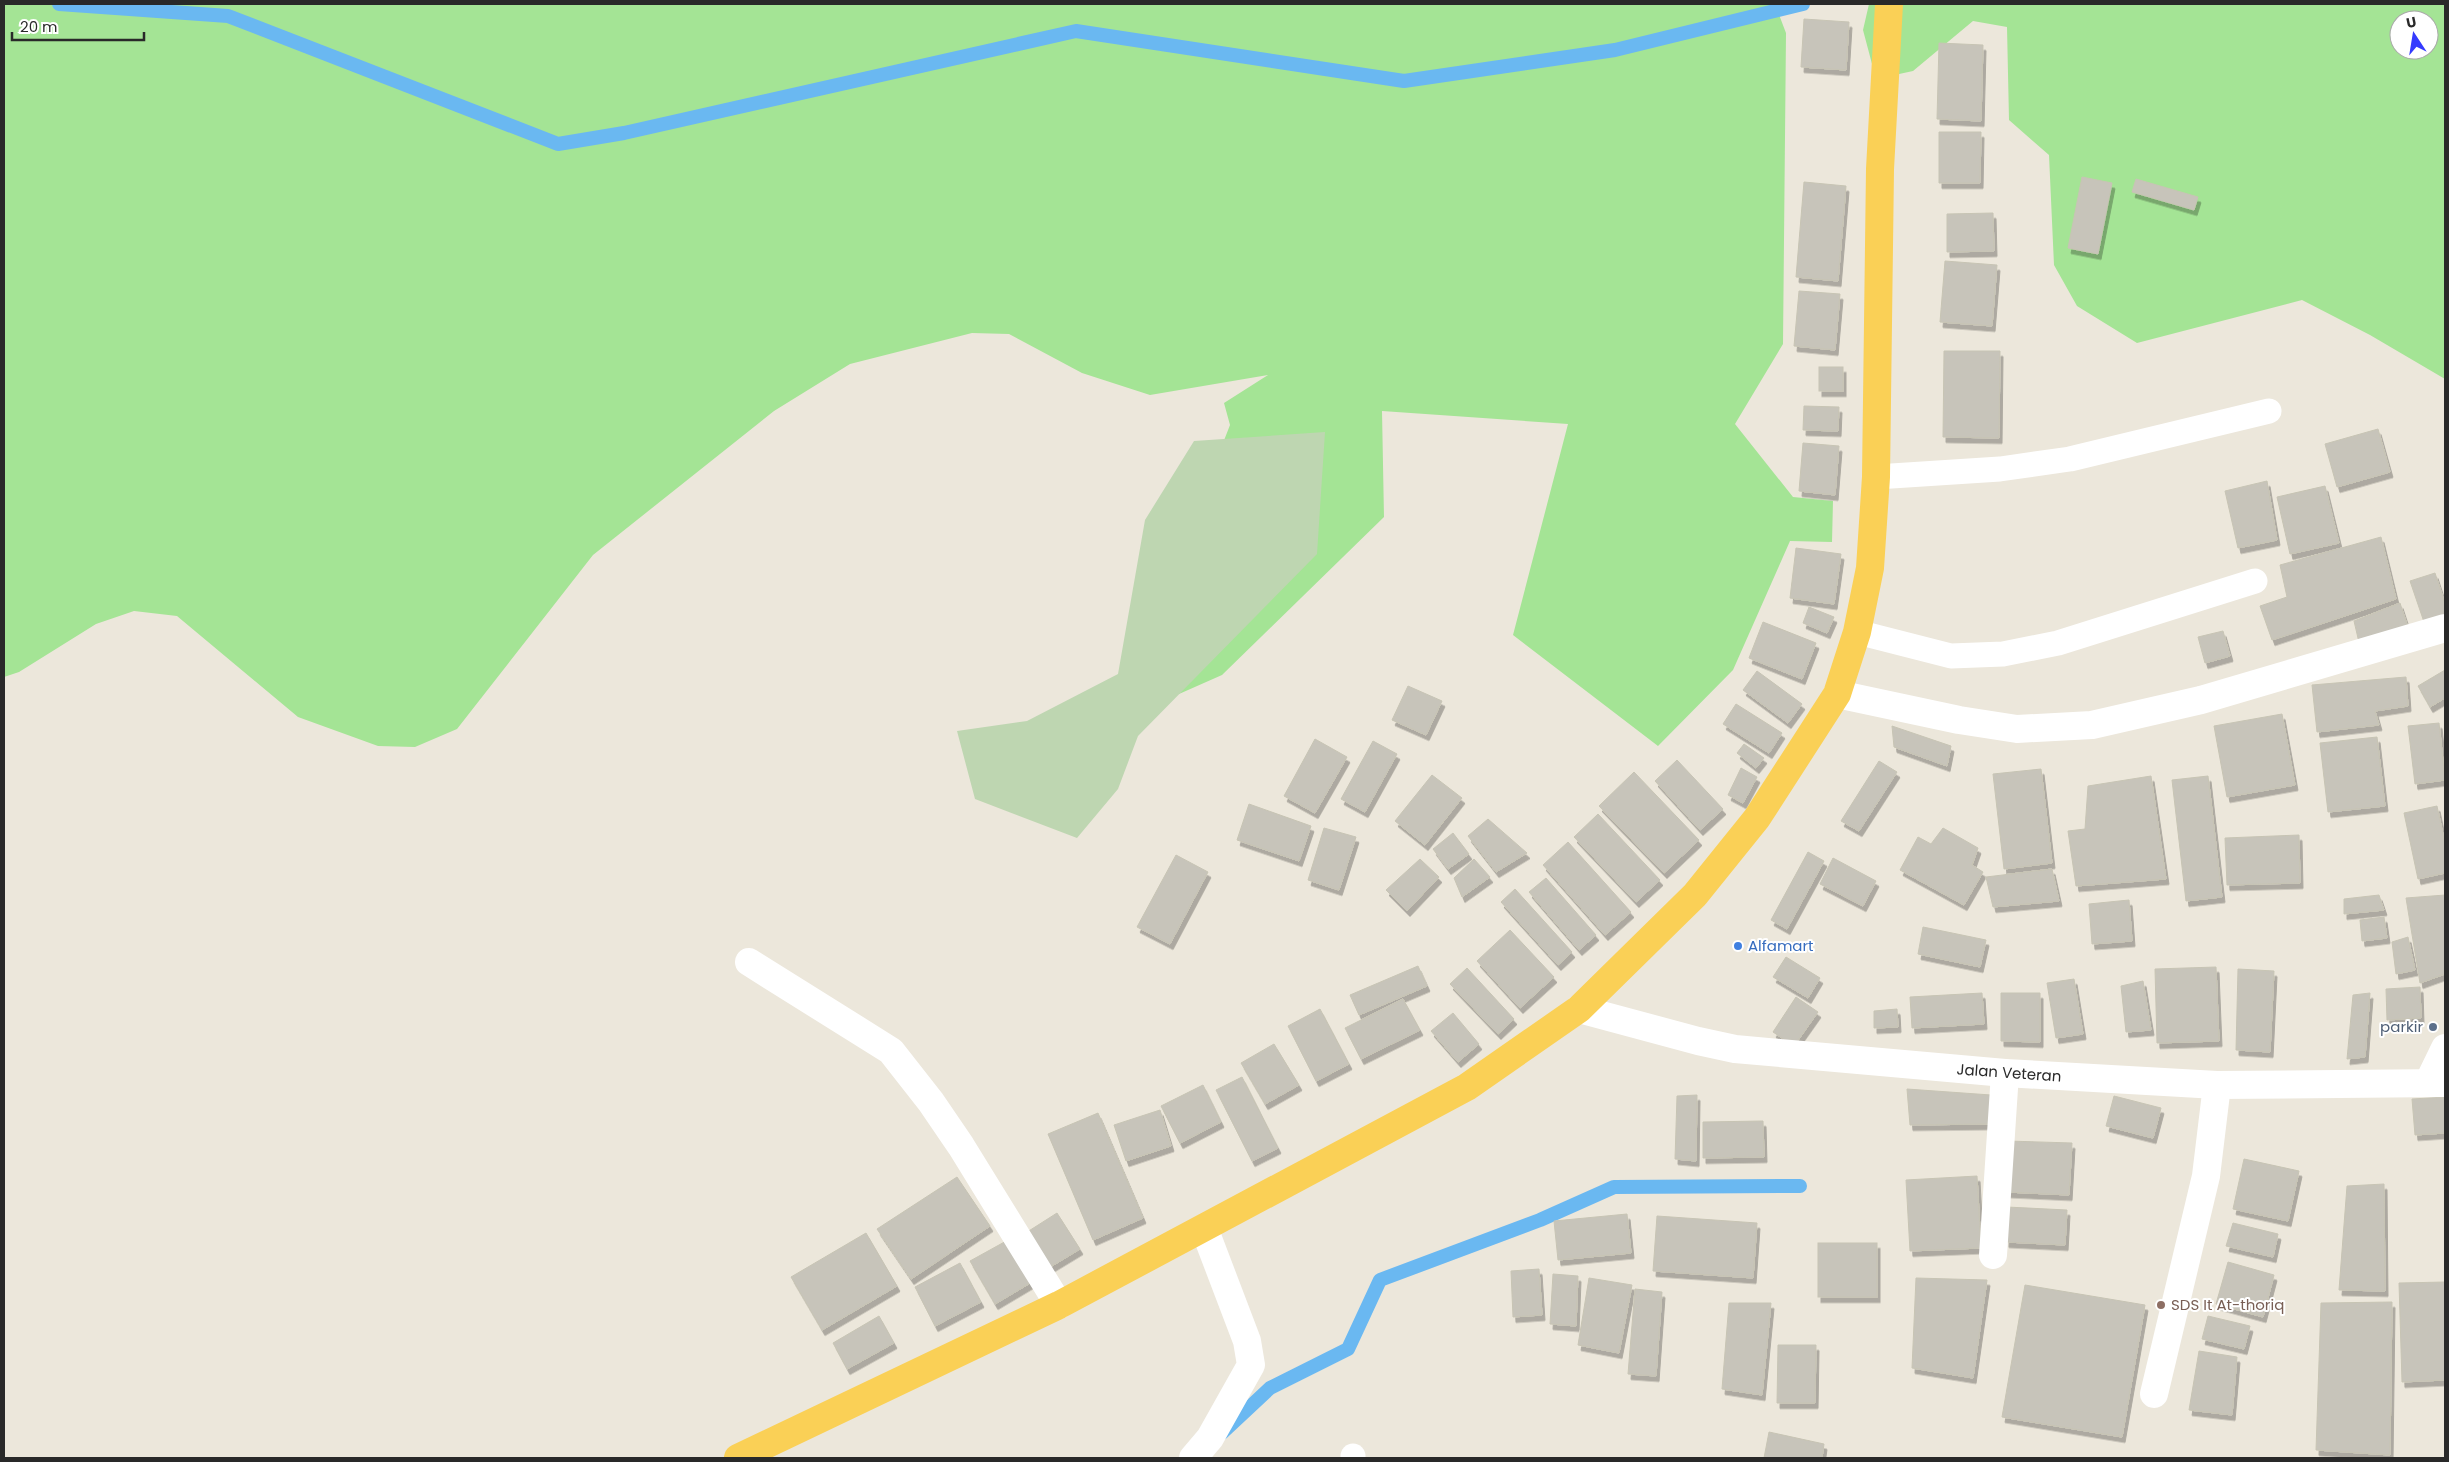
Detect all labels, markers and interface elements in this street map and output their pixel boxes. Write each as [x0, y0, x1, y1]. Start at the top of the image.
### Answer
scale bar [12, 10, 145, 42]
north arrow [2389, 10, 2439, 60]
text: U [2404, 11, 2418, 33]
text: 20 m [20, 16, 58, 37]
place label: Alfamart [1748, 935, 1814, 956]
marker: Alfamart [1732, 940, 1744, 952]
place label: parkir [2380, 1016, 2423, 1037]
marker: parkir [2427, 1021, 2439, 1033]
street label: Jalan Veteran [1956, 1058, 2062, 1087]
place label: SDS It At-thoriq [2171, 1294, 2284, 1315]
marker: SDS It At-thoriq [2155, 1299, 2167, 1311]

